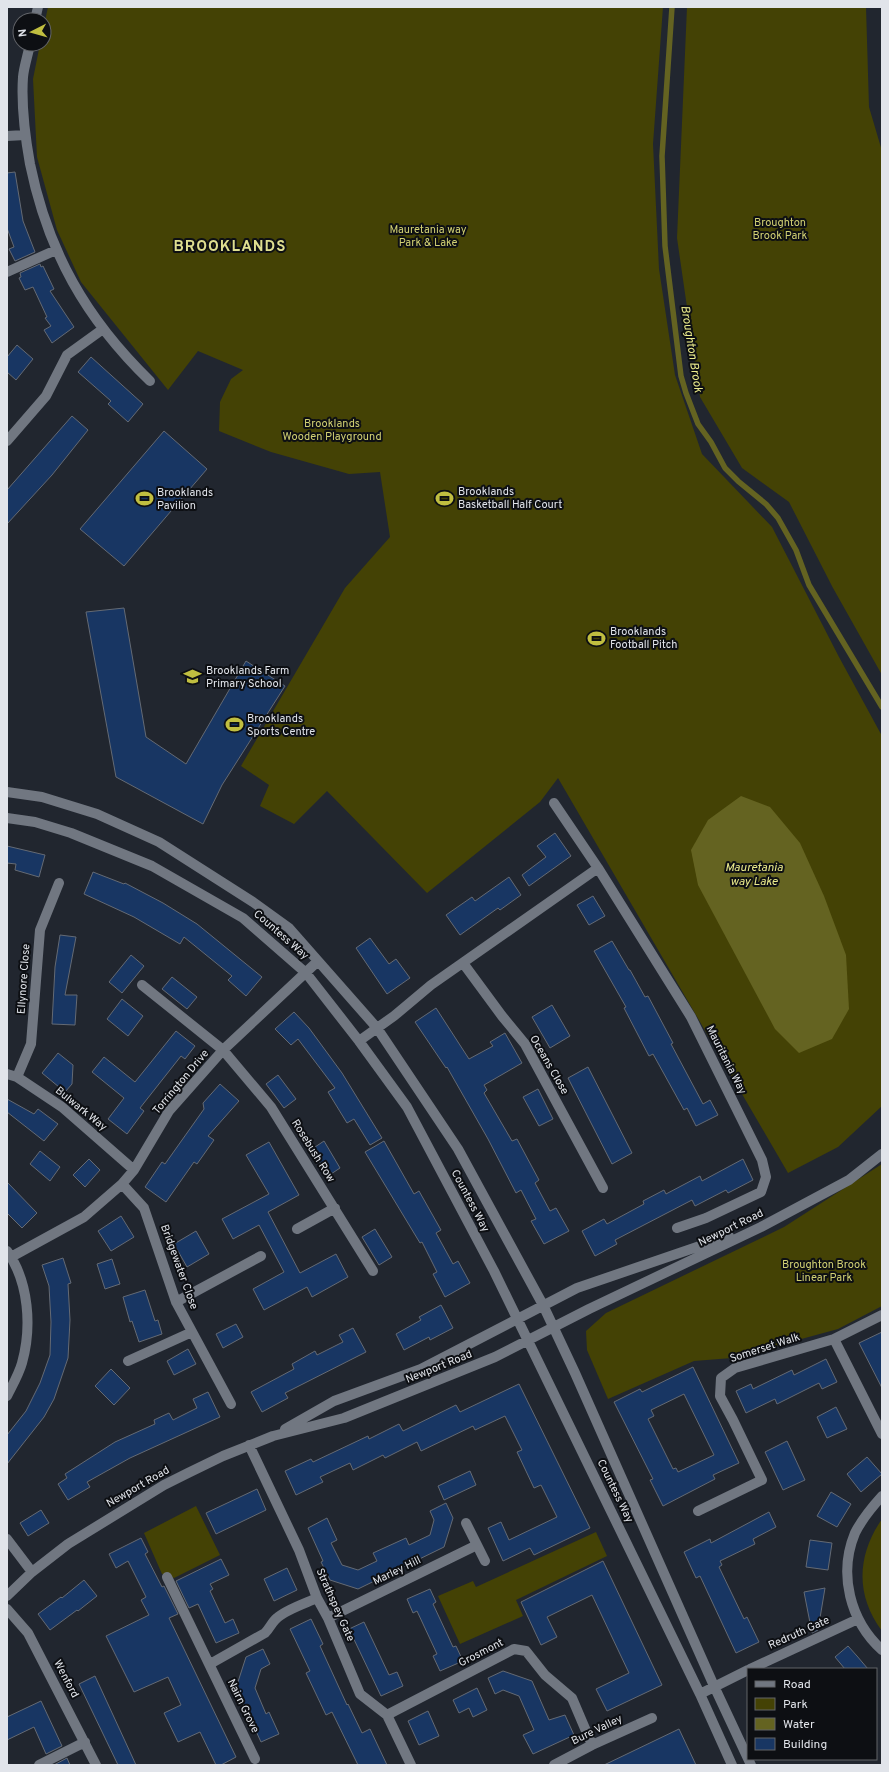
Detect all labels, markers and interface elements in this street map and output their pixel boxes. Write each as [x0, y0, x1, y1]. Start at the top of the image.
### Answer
north arrow [12, 12, 52, 52]
text: N [16, 28, 30, 38]
park label: Broughton Brook Park [753, 216, 808, 243]
park label: Mauretania way Park & Lake [389, 223, 467, 250]
district label: BROOKLANDS [174, 238, 286, 257]
water label: Broughton Brook [676, 304, 706, 395]
park label: Brooklands Wooden Playground [282, 417, 382, 444]
place label: Brooklands Basketball Half Court [458, 485, 562, 512]
place label: Brooklands Pavilion [157, 486, 213, 513]
sports icon: Brooklands Basketball Half Court [435, 488, 455, 508]
sports icon: Brooklands Pavilion [134, 489, 154, 509]
place label: Brooklands Football Pitch [610, 625, 678, 652]
sports icon: Brooklands Football Pitch [587, 628, 607, 648]
place label: Brooklands Farm Primary School [206, 664, 289, 691]
school or university icon: Brooklands Farm Primary School [183, 667, 203, 687]
place label: Brooklands Sports Centre [247, 712, 315, 739]
sports icon: Brooklands Sports Centre [224, 715, 244, 735]
water label: Mauretania way Lake [725, 860, 784, 890]
street label: Countess Way [250, 907, 312, 963]
street label: Ellynore Close [15, 943, 33, 1015]
street label: Mauritania Way [703, 1023, 749, 1097]
street label: Oceans Close [526, 1033, 572, 1097]
street label: Torrington Drive [150, 1047, 212, 1117]
street label: Bulwark Way [52, 1084, 110, 1134]
street label: Rosebush Row [288, 1117, 338, 1185]
street label: Countess Way [448, 1167, 492, 1235]
street label: Newport Road [696, 1206, 766, 1250]
street label: Bridgewater Close [157, 1222, 201, 1312]
park label: Broughton Brook Linear Park [782, 1258, 866, 1285]
street label: Somerset Walk [728, 1330, 802, 1366]
street label: Newport Road [404, 1347, 474, 1387]
street label: Countess Way [594, 1457, 636, 1525]
street label: Newport Road [104, 1463, 172, 1511]
street label: Marley Hill [371, 1553, 423, 1589]
street label: Strathspey Gate [313, 1566, 357, 1644]
street label: Redruth Gate [766, 1613, 832, 1653]
street label: Grosmont [456, 1636, 506, 1670]
street label: Wenford [50, 1658, 82, 1700]
legend [747, 1668, 877, 1760]
street label: Nairn Grove [224, 1677, 262, 1735]
text: Road [783, 1677, 811, 1693]
text: Park [783, 1697, 808, 1713]
street label: Bure Valley [569, 1712, 625, 1748]
text: Water [783, 1717, 815, 1733]
text: Building [783, 1737, 827, 1753]

